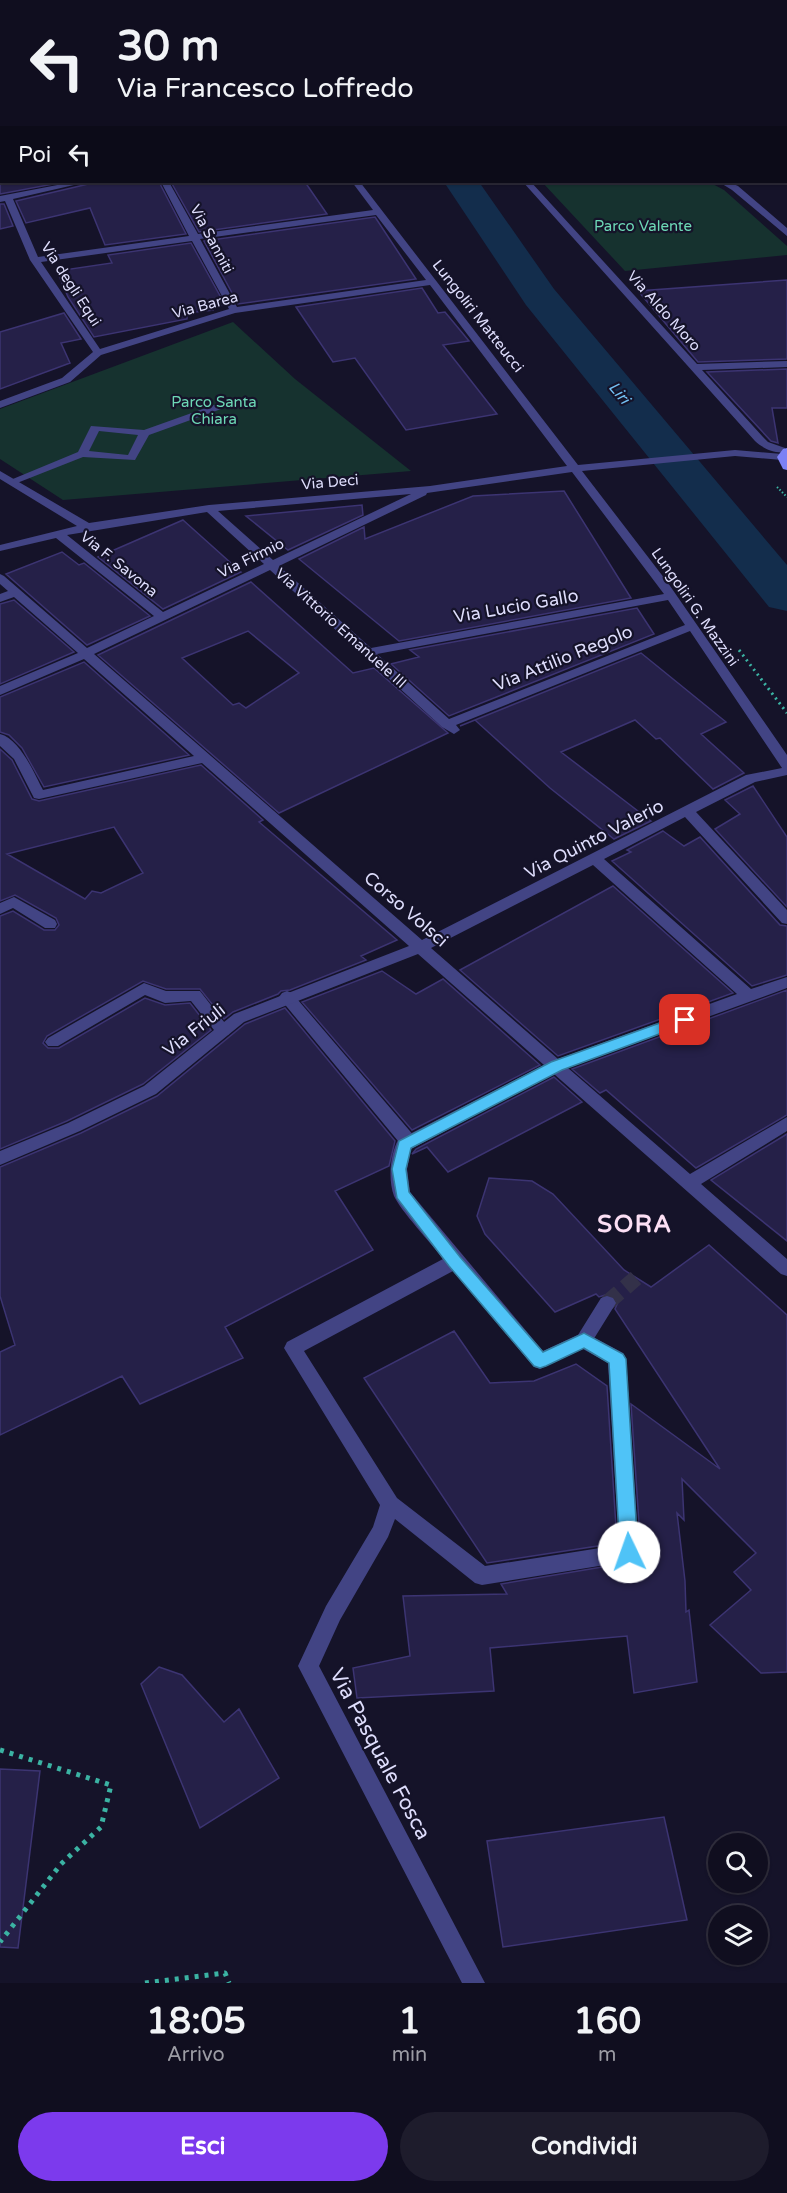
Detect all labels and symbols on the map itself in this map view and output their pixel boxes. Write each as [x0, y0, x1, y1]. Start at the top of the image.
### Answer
street label: Via Sanniti [186, 201, 238, 277]
park label: Parco Valente [594, 217, 692, 235]
street label: Via degli Equi [37, 239, 105, 329]
street label: Lungoliri Matteucci [429, 256, 527, 376]
street label: Via Aldo Moro [623, 267, 705, 355]
street label: Via Barea [170, 288, 240, 322]
water label: Liri [604, 378, 635, 410]
park label: Parco Santa Chiara [171, 393, 257, 428]
street label: Via Deci [301, 471, 359, 493]
street label: Via F. Savona [77, 527, 161, 601]
street label: Via Firmio [215, 534, 287, 582]
street label: Lungoliri G. Mazzini [647, 545, 743, 669]
street label: Via Vittorio Emanuele III [272, 564, 410, 692]
street label: Via Lucio Gallo [452, 584, 580, 628]
street label: Via Attilio Regolo [490, 620, 636, 696]
street label: Via Quinto Valerio [521, 794, 667, 884]
street label: Corso Volsci [360, 867, 452, 951]
pin [659, 994, 710, 1045]
street label: Via Friuli [158, 999, 230, 1061]
district label: SORA [597, 1210, 673, 1239]
position arrow [597, 1520, 661, 1584]
street label: Via Pasquale Fosca [324, 1664, 436, 1844]

